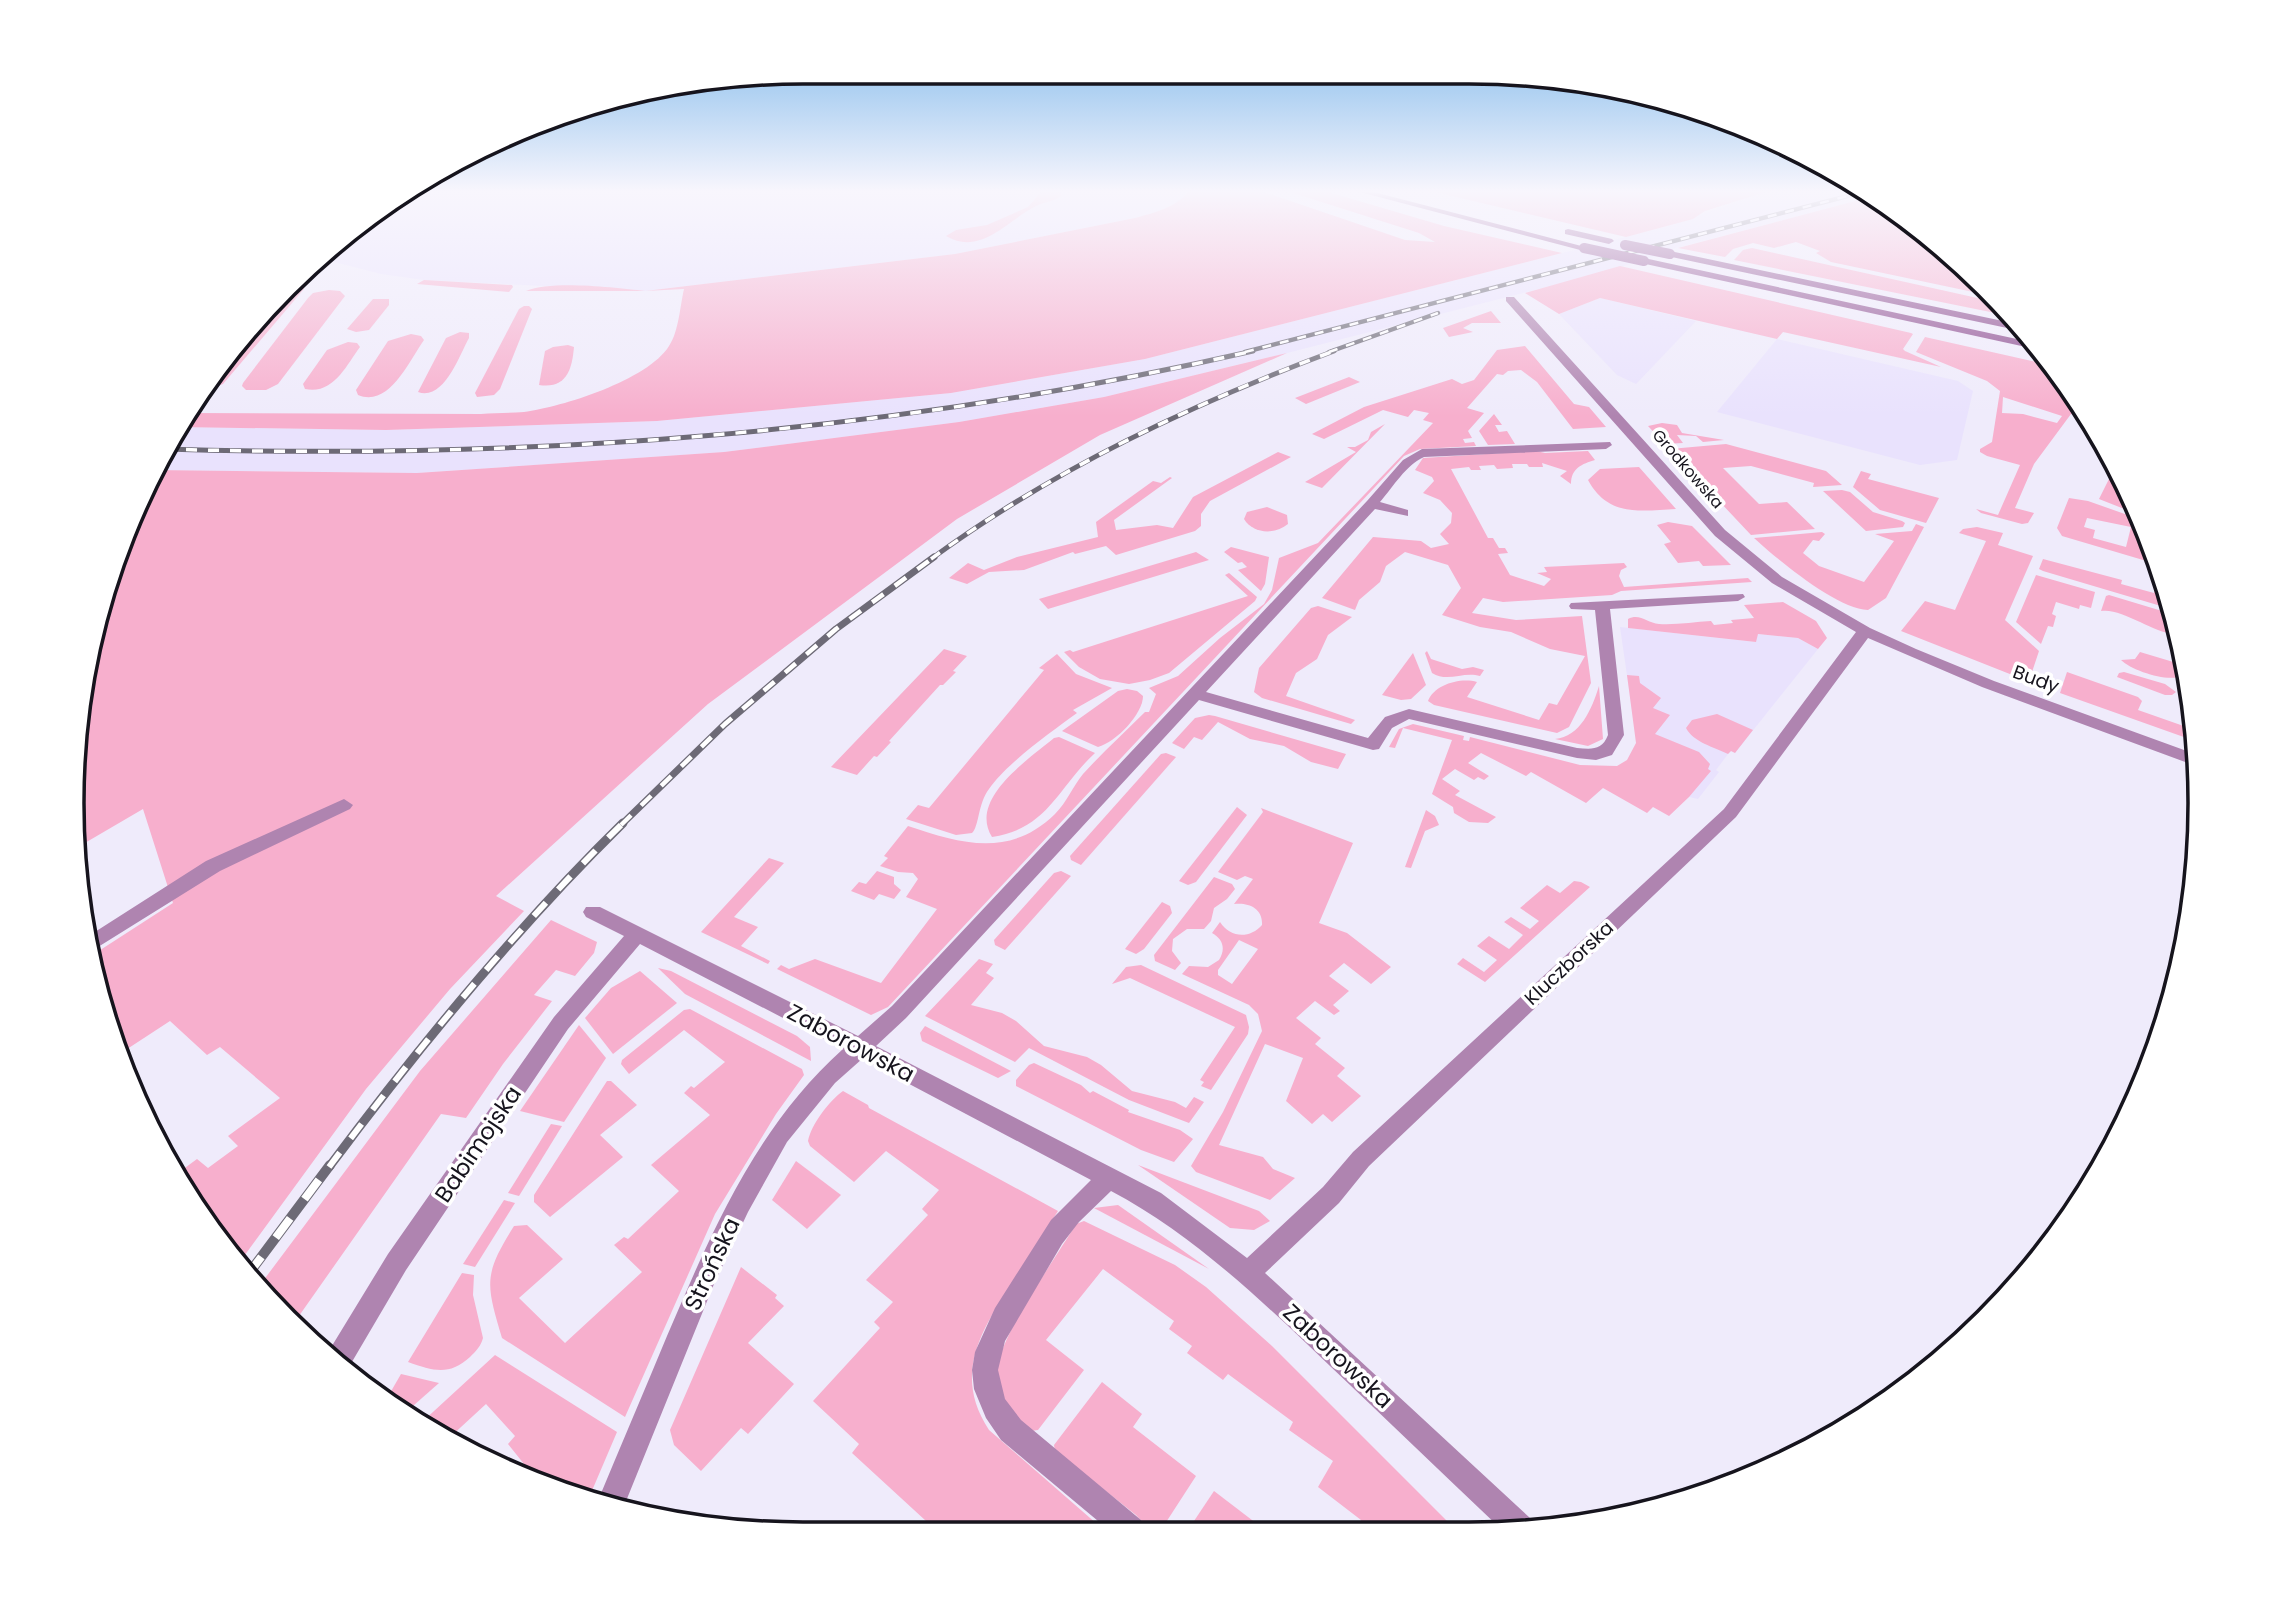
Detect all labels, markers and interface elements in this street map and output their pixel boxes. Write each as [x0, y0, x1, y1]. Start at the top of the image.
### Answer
street label: Grodkowska [1647, 424, 1729, 514]
street label: Budy [2009, 658, 2063, 700]
street label: Kluczborska [1518, 915, 1620, 1011]
street label: Zaborowska [782, 996, 920, 1090]
street label: Babimojska [427, 1079, 529, 1209]
street label: Strońska [677, 1212, 747, 1316]
street label: Zaborowska [1276, 1297, 1400, 1415]

